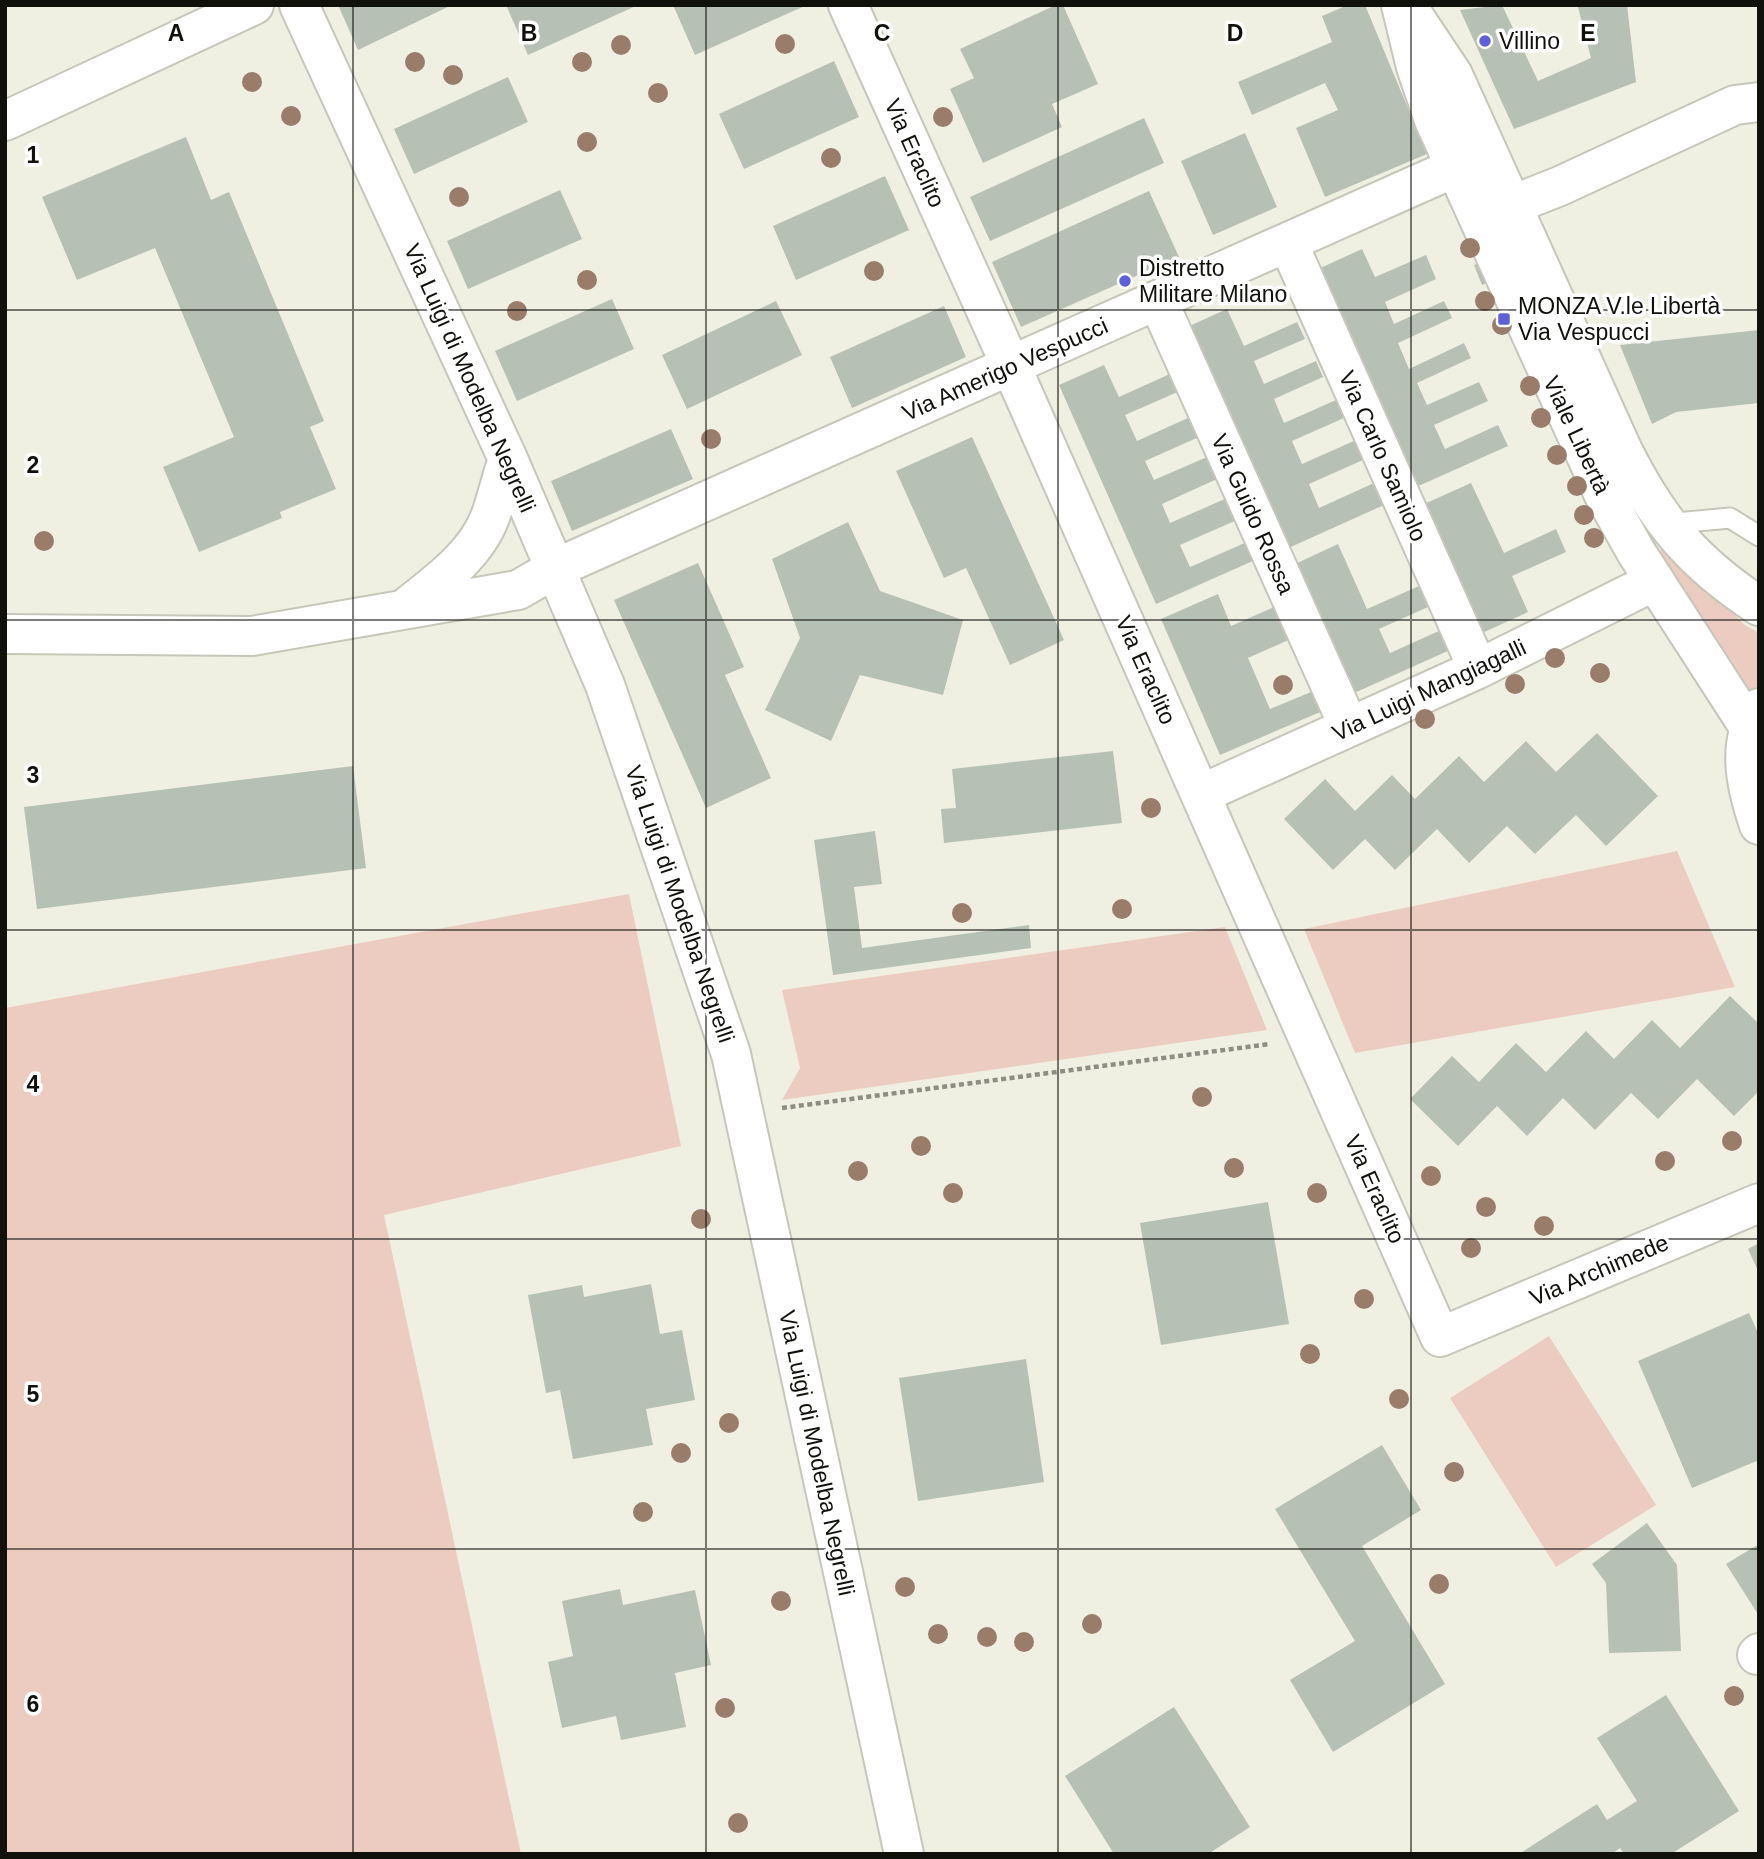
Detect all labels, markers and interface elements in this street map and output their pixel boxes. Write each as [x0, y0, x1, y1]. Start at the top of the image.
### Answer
text: A [168, 20, 184, 46]
text: B [521, 20, 537, 46]
text: C [874, 20, 890, 46]
text: D [1227, 20, 1243, 46]
text: E [1580, 20, 1596, 46]
place label: Villino [1499, 28, 1560, 54]
marker: Villino [1477, 33, 1493, 49]
street label: Via Eraclito [880, 95, 950, 211]
text: 1 [27, 142, 40, 168]
street label: Via Luigi di Modelba Negrelli [399, 240, 541, 516]
place label: Distretto Militare Milano [1139, 255, 1287, 307]
marker: Distretto Militare Milano [1117, 273, 1133, 289]
place label: MONZA V.le Libertà Via Vespucci [1518, 293, 1721, 345]
marker: MONZA V.le Libertà Via Vespucci [1496, 311, 1512, 327]
street label: Via Amerigo Vespucci [898, 312, 1112, 426]
street label: Via Carlo Samiolo [1334, 367, 1432, 545]
street label: Viale Libertà [1538, 372, 1616, 498]
street label: Via Guido Rossa [1206, 430, 1300, 598]
text: 2 [27, 452, 39, 478]
street label: Via Eraclito [1111, 612, 1181, 728]
street label: Via Luigi Mangiagalli [1328, 634, 1530, 746]
text: 3 [27, 762, 39, 788]
street label: Via Luigi di Modelba Negrelli [620, 762, 740, 1046]
text: 4 [27, 1071, 40, 1097]
street label: Via Eraclito [1340, 1131, 1410, 1247]
street label: Via Archimede [1526, 1229, 1672, 1311]
street label: Via Luigi di Modelba Negrelli [774, 1308, 860, 1598]
text: 5 [27, 1381, 40, 1407]
text: 6 [27, 1691, 39, 1717]

